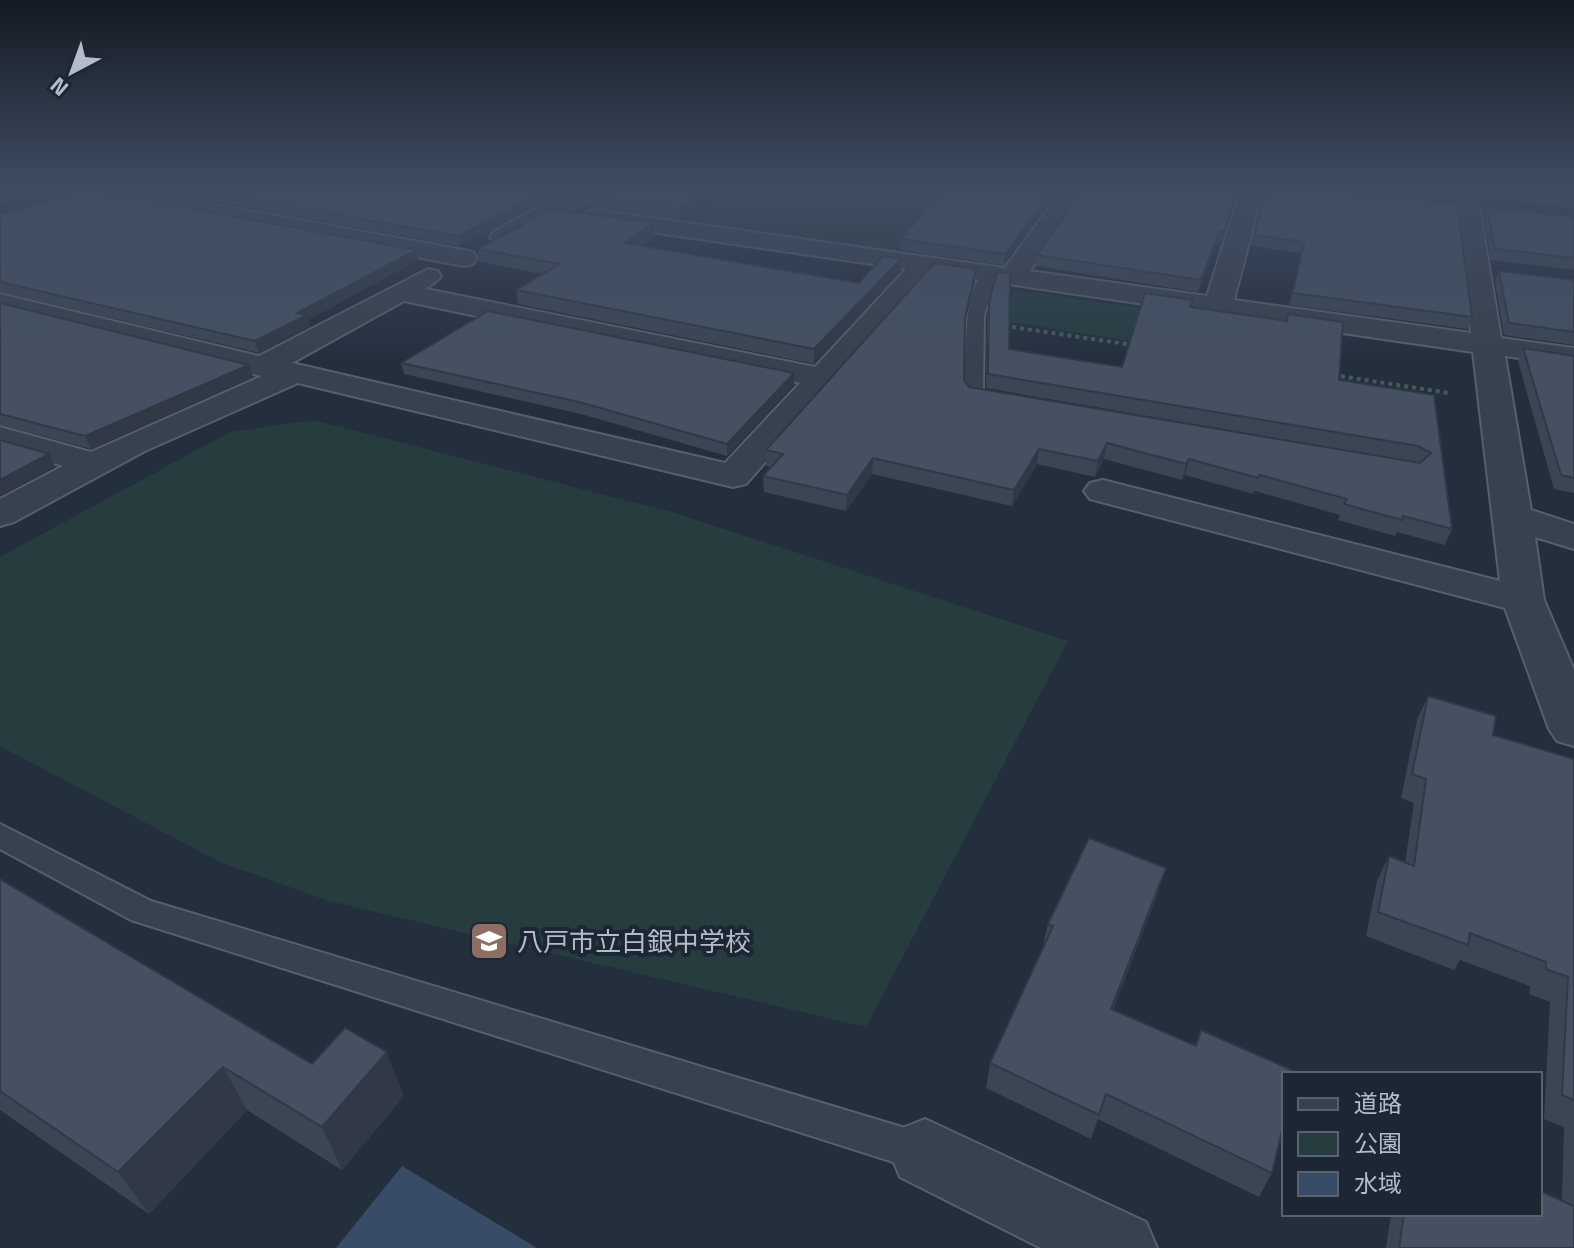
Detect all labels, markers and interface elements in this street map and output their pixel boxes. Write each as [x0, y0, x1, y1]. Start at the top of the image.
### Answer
north arrow [32, 32, 112, 112]
text: N [42, 69, 76, 105]
school or university icon: 八戸市立白銀中学校 [468, 920, 510, 962]
place label: 八戸市立白銀中学校 [517, 922, 751, 961]
legend [1282, 1072, 1542, 1216]
text: 道路 [1354, 1085, 1402, 1121]
text: 公園 [1354, 1125, 1402, 1161]
text: 水域 [1354, 1165, 1402, 1201]

